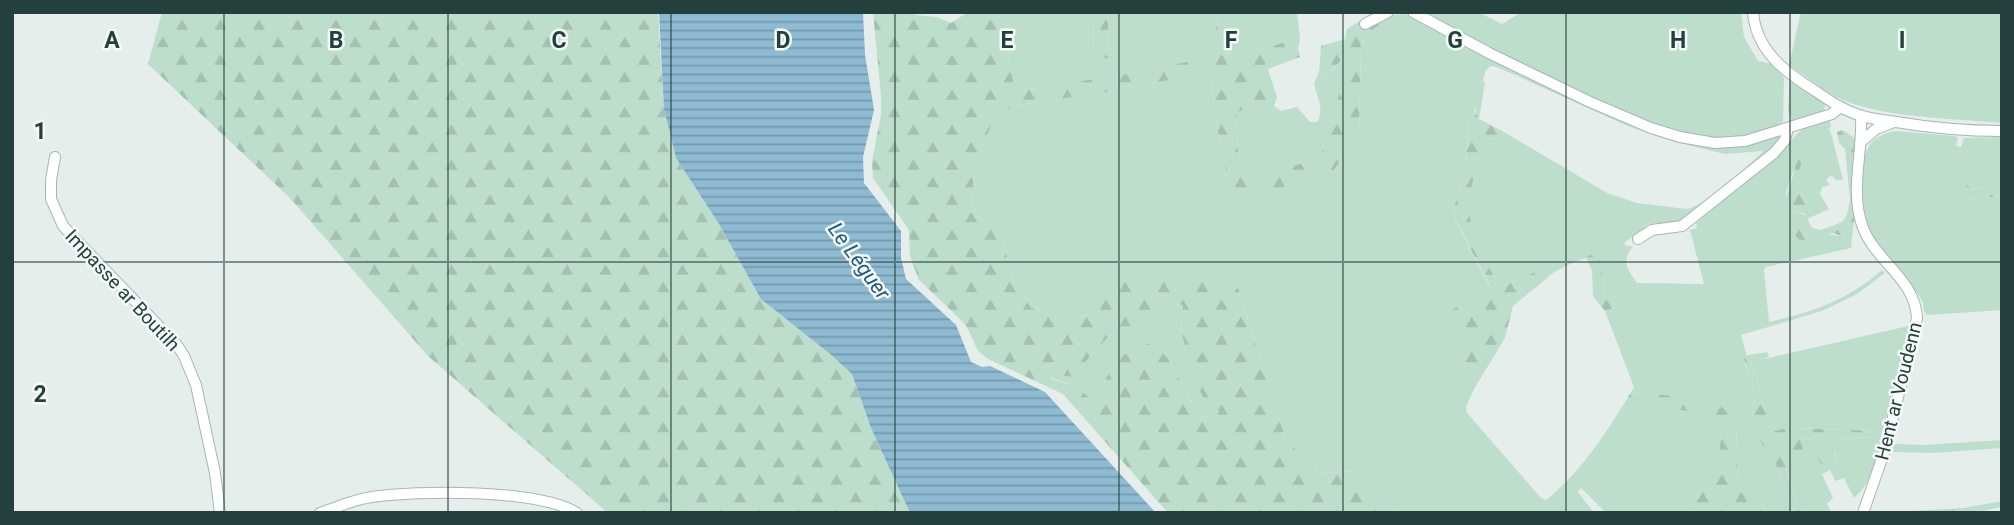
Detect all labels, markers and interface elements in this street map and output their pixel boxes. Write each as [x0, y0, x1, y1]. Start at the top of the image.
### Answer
text: A [104, 27, 120, 54]
text: B [329, 27, 343, 54]
text: C [551, 27, 567, 54]
text: D [776, 27, 790, 54]
text: E [1001, 27, 1014, 54]
text: F [1225, 27, 1238, 54]
text: G [1447, 27, 1463, 54]
text: H [1670, 27, 1686, 54]
text: I [1899, 27, 1905, 54]
text: 1 [33, 118, 47, 145]
water label: Le Léguer [823, 218, 896, 305]
street label: Impasse ar Boutilh [60, 225, 185, 356]
street label: Hent ar Voudenn [1870, 320, 1927, 462]
text: 2 [33, 381, 47, 408]

